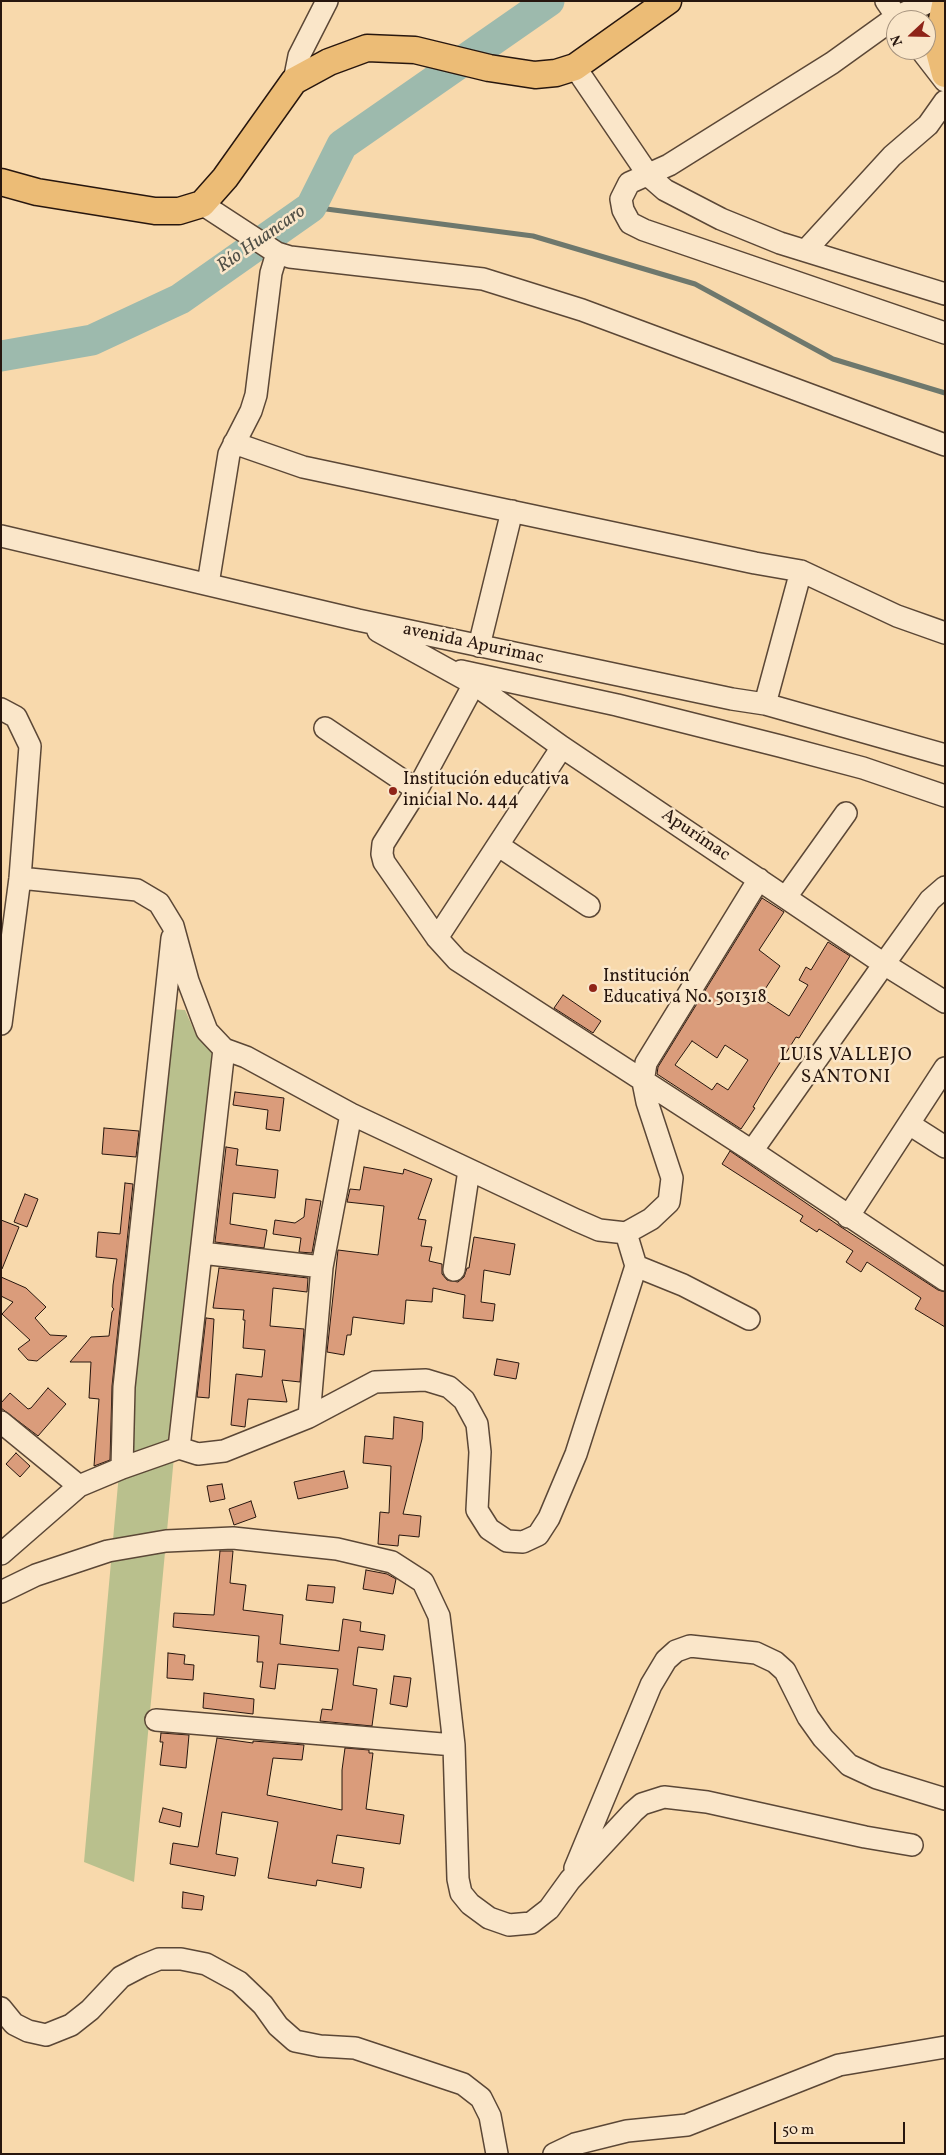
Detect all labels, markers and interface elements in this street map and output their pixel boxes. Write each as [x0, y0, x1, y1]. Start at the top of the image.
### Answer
north arrow [886, 10, 936, 60]
text: N [887, 32, 908, 48]
water label: Río Huancaro [213, 201, 311, 279]
street label: avenida Apurimac [401, 620, 545, 670]
place label: Institución educativa inicial No. 444 [403, 770, 569, 812]
marker: Institución educativa inicial No. 444 [387, 785, 399, 797]
street label: Apurímac [656, 805, 734, 867]
place label: Institución Educativa No. 501318 [603, 967, 767, 1010]
marker: Institución Educativa No. 501318 [587, 982, 599, 994]
district label: LUIS VALLEJO SANTONI [778, 1046, 914, 1090]
scale bar [776, 2112, 907, 2144]
text: 50 m [782, 2120, 814, 2141]

